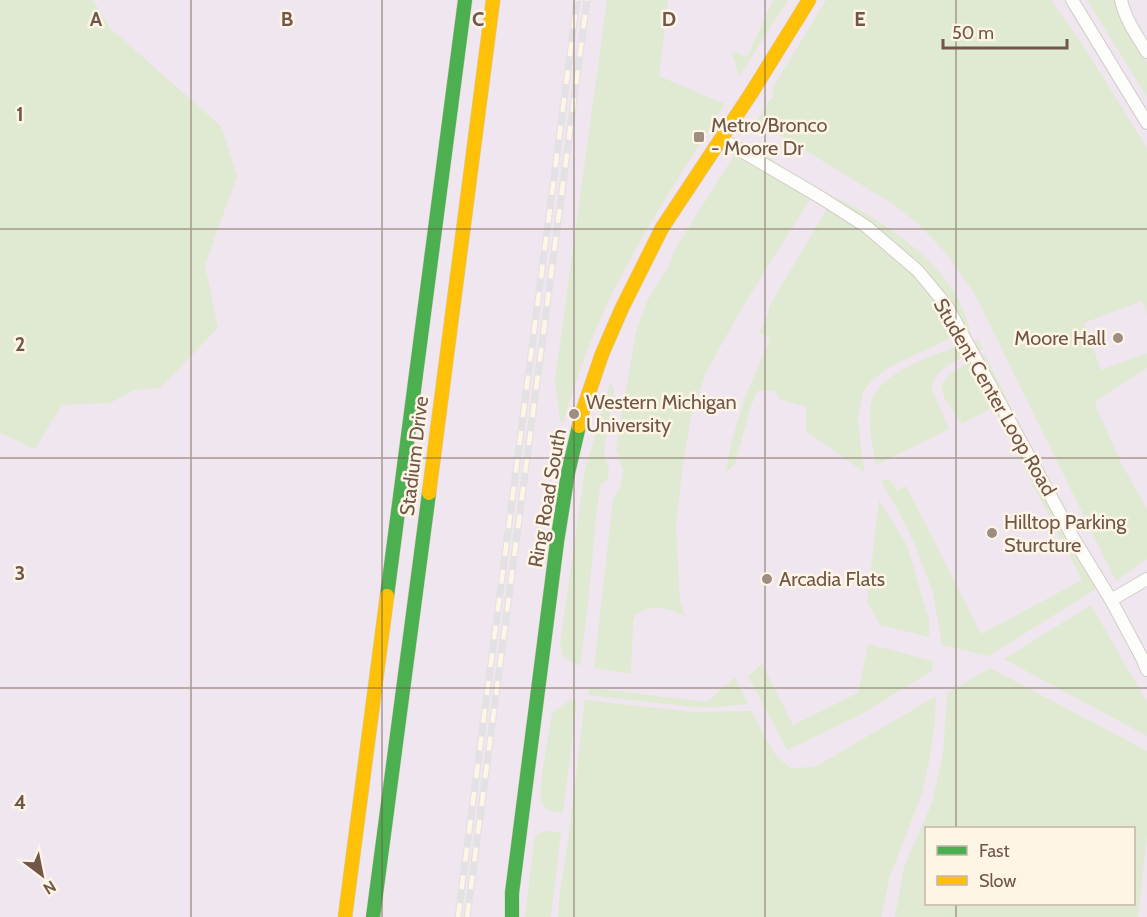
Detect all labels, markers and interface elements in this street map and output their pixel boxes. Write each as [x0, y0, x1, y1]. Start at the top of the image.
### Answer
text: A [90, 7, 103, 31]
text: B [281, 7, 293, 31]
text: C [472, 7, 484, 31]
text: D [662, 7, 676, 31]
text: E [854, 7, 866, 31]
scale bar [943, 12, 1068, 50]
text: 50 m [952, 22, 994, 44]
text: 1 [16, 102, 24, 126]
place label: Metro/Bronco - Moore Dr [711, 113, 828, 160]
marker: Metro/Bronco - Moore Dr [692, 130, 706, 144]
street label: Student Center Loop Road [929, 294, 1061, 500]
place label: Moore Hall [1014, 326, 1106, 350]
marker: Moore Hall [1111, 331, 1125, 345]
text: 2 [15, 332, 25, 356]
place label: Western Michigan University [586, 390, 737, 437]
street label: Stadium Drive [395, 395, 433, 517]
marker: Western Michigan University [567, 407, 581, 421]
street label: Ring Road South [523, 427, 571, 569]
place label: Hilltop Parking Sturcture [1004, 510, 1127, 557]
marker: Hilltop Parking Sturcture [985, 526, 999, 540]
text: 3 [15, 561, 25, 585]
place label: Arcadia Flats [779, 567, 885, 591]
marker: Arcadia Flats [760, 572, 774, 586]
text: 4 [14, 790, 26, 814]
legend [925, 827, 1135, 905]
text: Fast [979, 840, 1010, 862]
north arrow [12, 845, 72, 905]
text: Slow [979, 870, 1016, 892]
text: N [40, 876, 60, 898]

